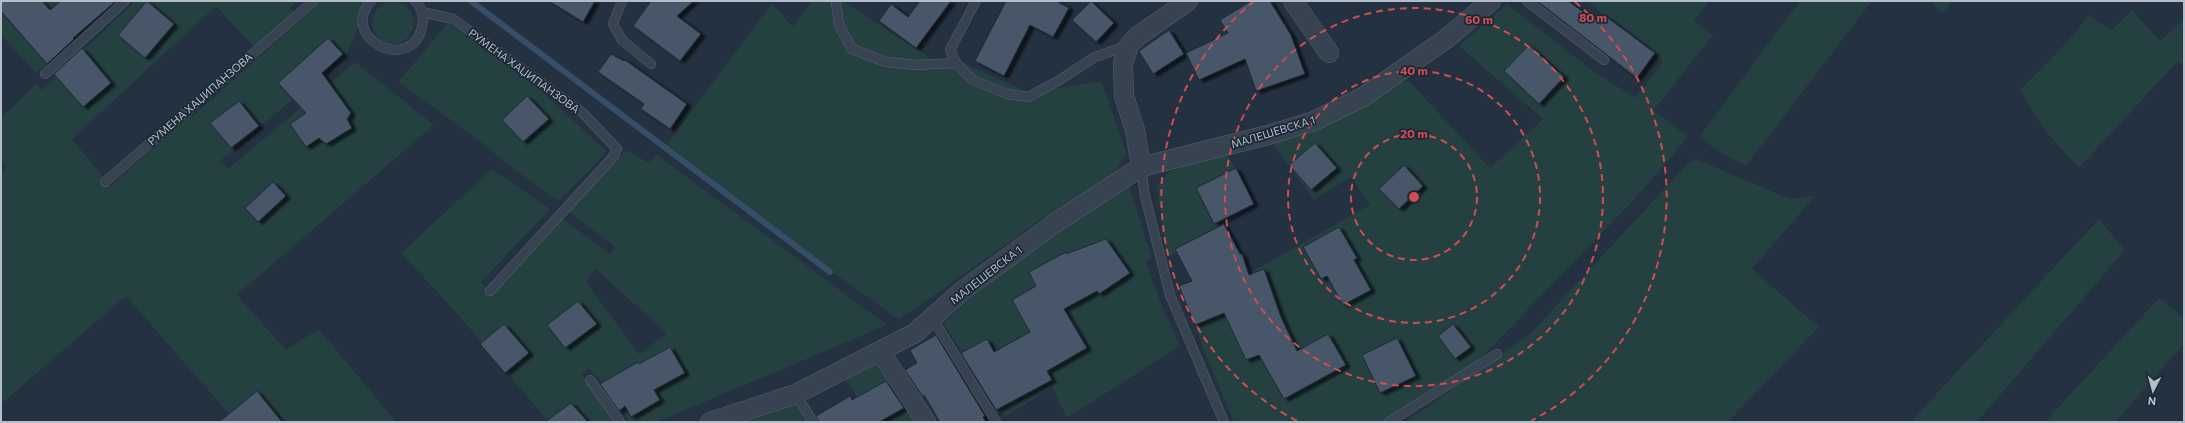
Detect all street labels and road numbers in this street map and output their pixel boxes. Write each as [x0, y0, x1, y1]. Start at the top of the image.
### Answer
street label: РУМЕНА ХАЏИПАНЗОВА [466, 26, 583, 116]
street label: РУМЕНА ХАЏИПАНЗОВА [145, 49, 255, 148]
street label: МАЛЕШЕВСКА 1 [1229, 113, 1317, 151]
street label: МАЛЕШЕВСКА 1 [947, 243, 1024, 307]

